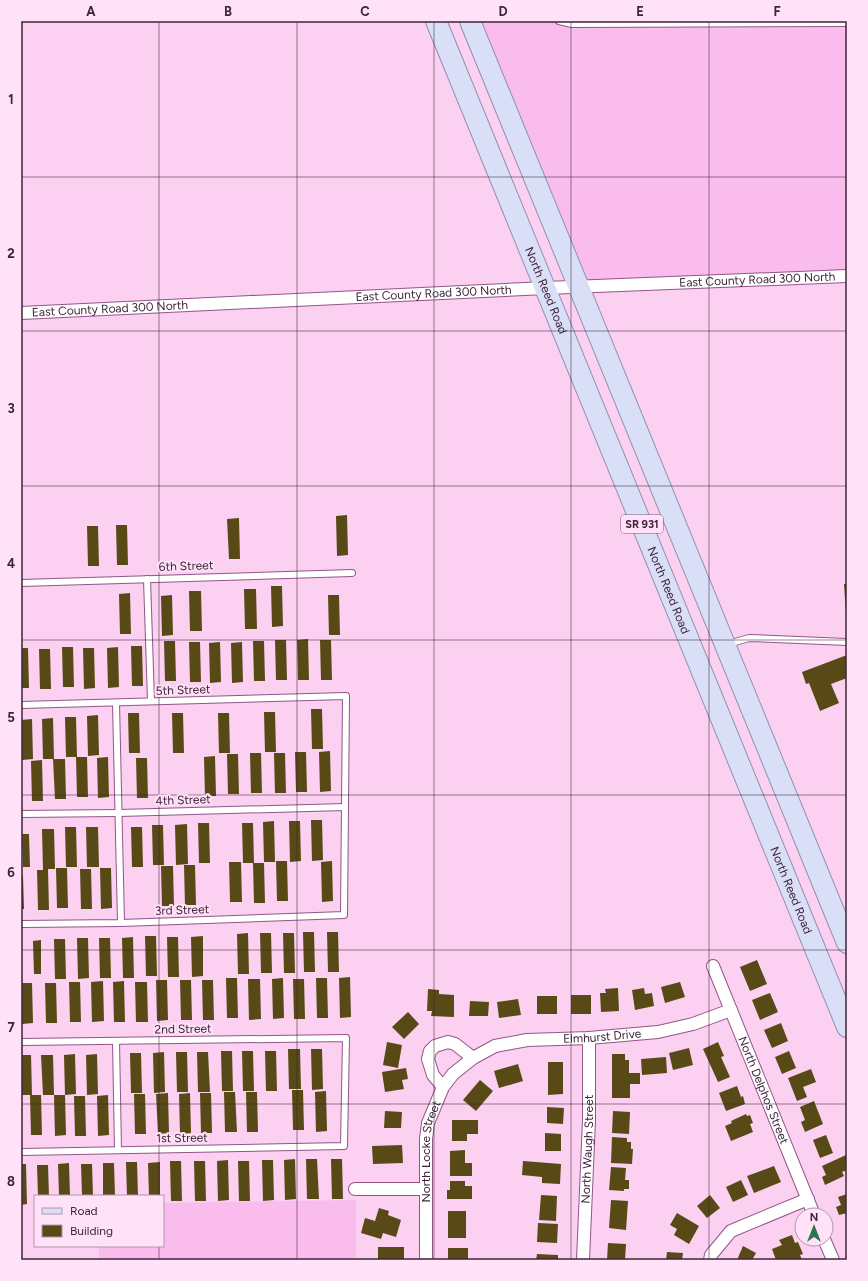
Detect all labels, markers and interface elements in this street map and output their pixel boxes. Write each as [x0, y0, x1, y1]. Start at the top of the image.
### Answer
text: A [86, 4, 96, 19]
text: B [224, 4, 232, 19]
text: C [360, 4, 370, 19]
text: D [498, 4, 508, 19]
text: E [636, 4, 644, 19]
text: F [773, 4, 781, 19]
text: 1 [8, 92, 14, 107]
street label: North Reed Road [522, 245, 570, 336]
text: 2 [7, 246, 15, 261]
street label: East County Road 300 North [679, 269, 836, 290]
street label: East County Road 300 North [355, 283, 512, 304]
street label: East County Road 300 North [31, 298, 189, 319]
text: 3 [7, 401, 15, 416]
road number: SR 931 [621, 515, 663, 533]
street label: North Reed Road [645, 545, 693, 636]
text: 4 [7, 556, 15, 571]
street label: 6th Street [158, 558, 214, 574]
street label: 5th Street [155, 682, 211, 698]
text: 5 [7, 710, 15, 725]
street label: 4th Street [155, 792, 211, 808]
street label: North Reed Road [767, 845, 815, 936]
text: 6 [7, 865, 15, 880]
street label: 3rd Street [155, 902, 210, 918]
text: 7 [7, 1020, 15, 1035]
street label: 2nd Street [154, 1021, 212, 1036]
street label: Elmhurst Drive [563, 1026, 642, 1046]
street label: North Delphos Street [735, 1034, 792, 1147]
street label: North Waugh Street [578, 1094, 596, 1204]
street label: North Locke Street [419, 1098, 444, 1203]
street label: 1st Street [156, 1131, 208, 1145]
text: 8 [7, 1174, 15, 1189]
legend [34, 1195, 164, 1247]
text: Road [70, 1204, 98, 1218]
north arrow [794, 1207, 834, 1247]
text: N [810, 1211, 818, 1224]
text: Building [70, 1224, 113, 1238]

